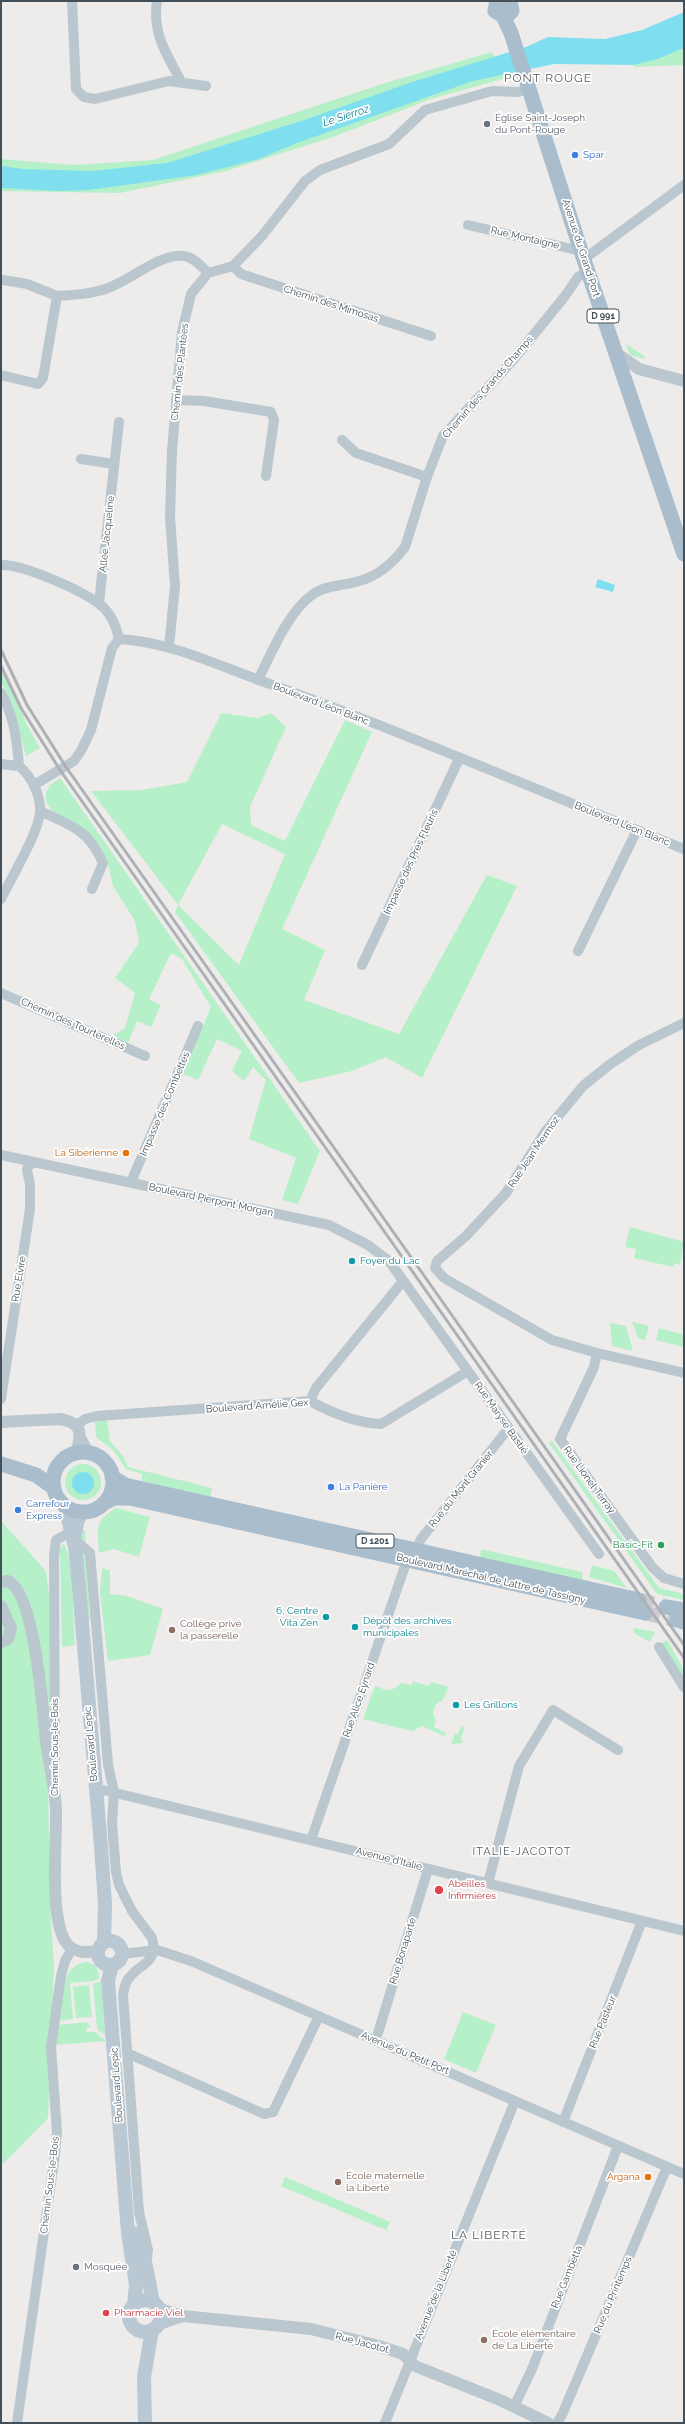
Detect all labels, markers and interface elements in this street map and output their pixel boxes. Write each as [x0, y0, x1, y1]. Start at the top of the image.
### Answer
district label: PONT ROUGE [504, 71, 592, 85]
water label: Le Sierroz [321, 102, 371, 130]
place label: Église Saint-Joseph du Pont-Rouge [495, 112, 585, 136]
marker: Église Saint-Joseph du Pont-Rouge [482, 119, 492, 129]
place label: Spar [583, 149, 604, 161]
marker: Spar [570, 150, 580, 160]
street label: Avenue du Grand Port [560, 198, 602, 298]
street label: Rue Montaigne [490, 224, 560, 252]
street label: Chemin des Mimosas [282, 283, 380, 325]
road number: D 991 [587, 309, 619, 323]
street label: Chemin des Plantées [169, 323, 191, 421]
street label: Chemin des Grands Champs [440, 333, 536, 441]
street label: Allée Jacqueline [97, 495, 117, 573]
street label: Boulevard Léon Blanc [271, 680, 371, 728]
street label: Boulevard Léon Blanc [573, 799, 671, 849]
street label: Impasse des Prés Fleuris [381, 808, 441, 916]
street label: Chemin des Tourterelles [19, 996, 127, 1052]
street label: Impasse des Combettes [138, 1050, 192, 1158]
street label: Rue Jean Mermoz [506, 1114, 562, 1190]
place label: La Sibérienne [55, 1147, 118, 1159]
marker: La Sibérienne [121, 1148, 131, 1158]
street label: Boulevard Pierpont Morgan [148, 1181, 274, 1219]
street label: Rue Elvire [9, 1255, 29, 1303]
place label: Foyer du Lac [360, 1255, 420, 1267]
marker: Foyer du Lac [347, 1256, 357, 1266]
street label: Rue Maryse Bastié [472, 1380, 530, 1456]
street label: Boulevard Amélie Gex [205, 1396, 309, 1416]
street label: Rue Lionel Terray [561, 1444, 617, 1516]
street label: Rue du Mont Granier [426, 1448, 496, 1530]
place label: La Panière [339, 1481, 388, 1493]
marker: La Panière [326, 1482, 336, 1492]
place label: Carrefour Express [26, 1498, 70, 1522]
marker: Carrefour Express [13, 1505, 23, 1515]
road number: D 1201 [356, 1534, 394, 1548]
place label: Basic-Fit [613, 1539, 653, 1551]
marker: Basic-Fit [656, 1540, 666, 1550]
street label: Boulevard Maréchal de Lattre de Tassigny [395, 1551, 587, 1607]
place label: 6, Centre Vita Zen [276, 1605, 318, 1628]
marker: 6, Centre Vita Zen [321, 1612, 331, 1622]
place label: Dépôt des archives municipales [363, 1615, 452, 1638]
place label: Collège privé la passerelle [180, 1618, 242, 1642]
marker: Dépôt des archives municipales [350, 1622, 360, 1632]
marker: Collège privé la passerelle [167, 1625, 177, 1635]
street label: Rue Alice Eynard [341, 1661, 377, 1739]
street label: Chemin Sous-le-Bois [49, 1698, 61, 1796]
place label: Les Grillons [464, 1699, 518, 1711]
marker: Les Grillons [451, 1700, 461, 1710]
street label: Boulevard Lepic [82, 1706, 100, 1782]
street label: Avenue d'Italie [355, 1845, 423, 1873]
district label: ITALIE-JACOTOT [473, 1845, 571, 1859]
place label: Abeilles Infirmières [448, 1878, 496, 1902]
marker: Abeilles Infirmières [433, 1884, 445, 1896]
street label: Rue Bonaparte [387, 1916, 419, 1986]
street label: Rue Pasteur [587, 1994, 619, 2050]
street label: Avenue du Petit Port [359, 2029, 451, 2077]
street label: Boulevard Lepic [108, 2047, 126, 2123]
street label: Chemin Sous-le-Bois [38, 2136, 62, 2234]
place label: École maternelle la Liberté [346, 2170, 425, 2194]
place label: Argana [607, 2171, 640, 2183]
marker: Argana [643, 2172, 653, 2182]
marker: École maternelle la Liberté [333, 2177, 343, 2187]
district label: LA LIBERTÉ [451, 2228, 527, 2242]
street label: Rue Gambetta [549, 2244, 585, 2310]
street label: Avenue de la Liberté [413, 2248, 459, 2342]
street label: Rue du Printemps [591, 2255, 635, 2335]
place label: Mosquée [84, 2261, 127, 2273]
marker: Mosquée [71, 2262, 81, 2272]
place label: Pharmacie Viel [114, 2307, 183, 2319]
marker: Pharmacie Viel [101, 2308, 111, 2318]
place label: École élémentaire de La Liberté [492, 2328, 576, 2352]
street label: Rue Jacotot [334, 2330, 390, 2356]
marker: École élémentaire de La Liberté [479, 2335, 489, 2345]

